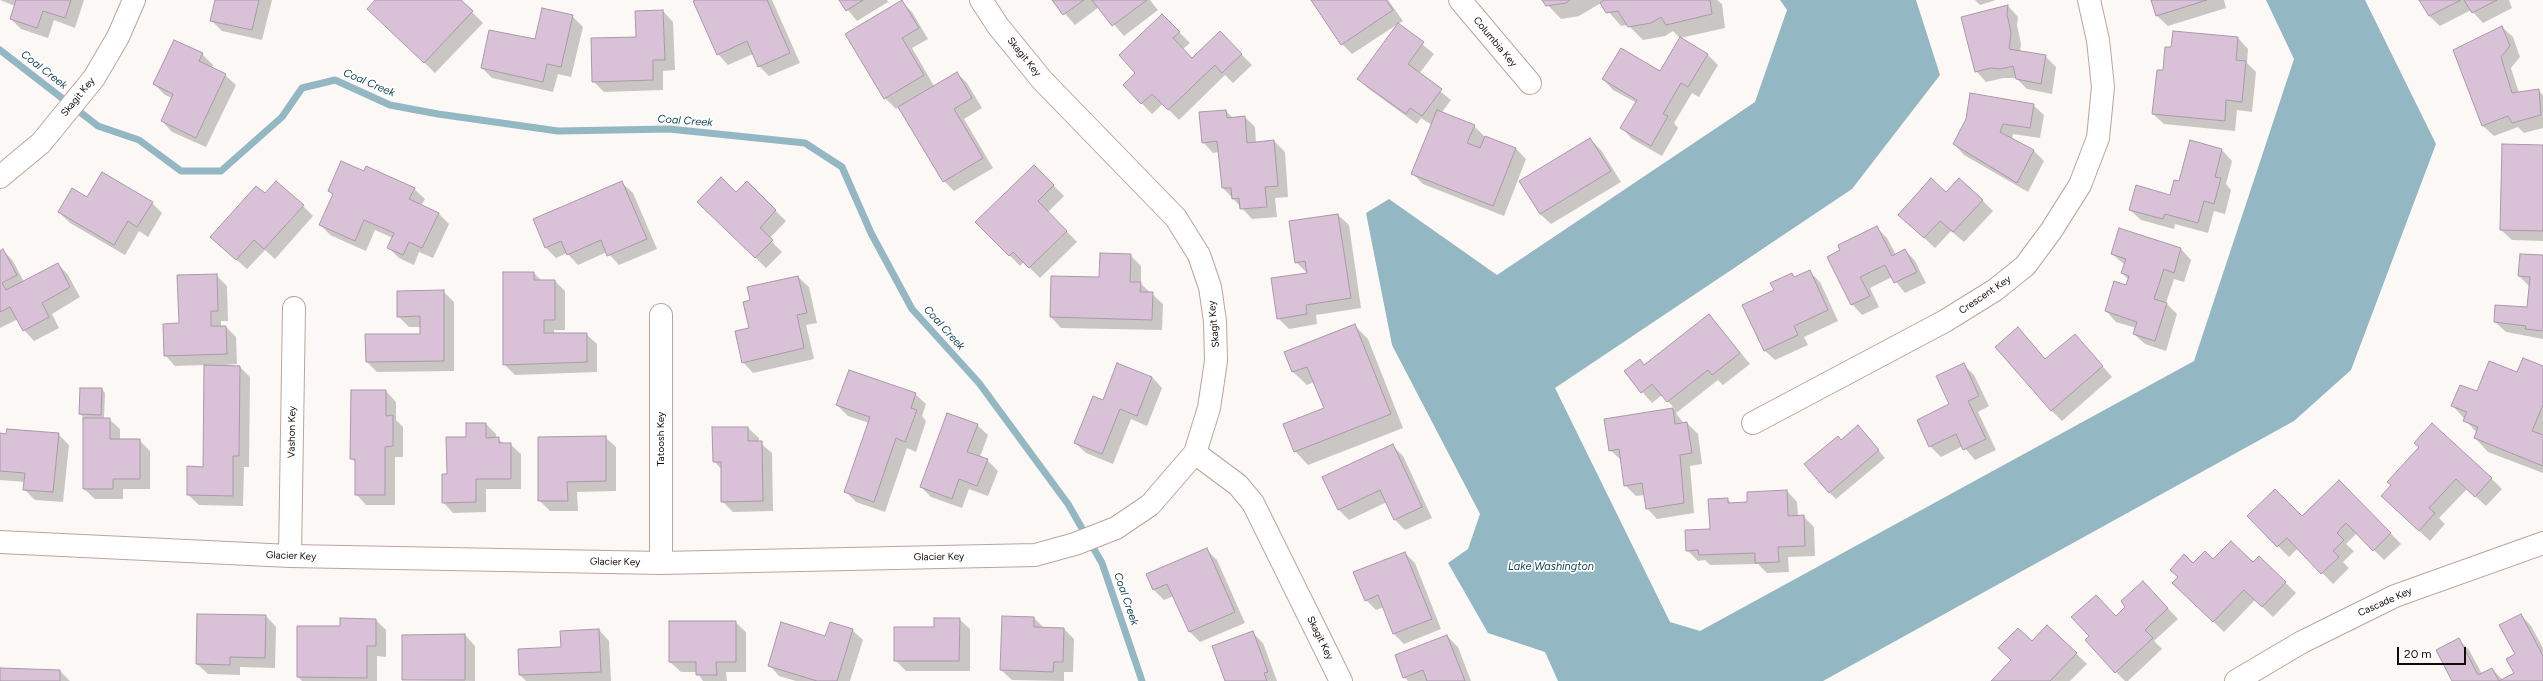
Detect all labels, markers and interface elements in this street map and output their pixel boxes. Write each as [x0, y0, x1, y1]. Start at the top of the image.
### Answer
street label: Columbia Key [1471, 15, 1519, 69]
street label: Skagit Key [1005, 35, 1043, 79]
water label: Coal Creek [18, 48, 70, 92]
water label: Coal Creek [341, 66, 397, 100]
street label: Skagit Key [59, 75, 97, 119]
water label: Coal Creek [657, 112, 713, 130]
street label: Crescent Key [1957, 273, 2013, 317]
street label: Skagit Key [1206, 300, 1222, 348]
water label: Coal Creek [921, 303, 967, 353]
street label: Vashon Key [286, 406, 298, 458]
street label: Tatoosh Key [655, 412, 667, 466]
street label: Glacier Key [266, 549, 316, 563]
street label: Glacier Key [914, 551, 964, 563]
street label: Glacier Key [590, 556, 640, 568]
water label: Lake Washington [1508, 560, 1594, 574]
water label: Coal Creek [1111, 571, 1141, 627]
street label: Cascade Key [2356, 585, 2414, 619]
street label: Skagit Key [1304, 614, 1336, 662]
scale bar [2399, 639, 2468, 665]
text: 20 m [2404, 647, 2432, 661]

